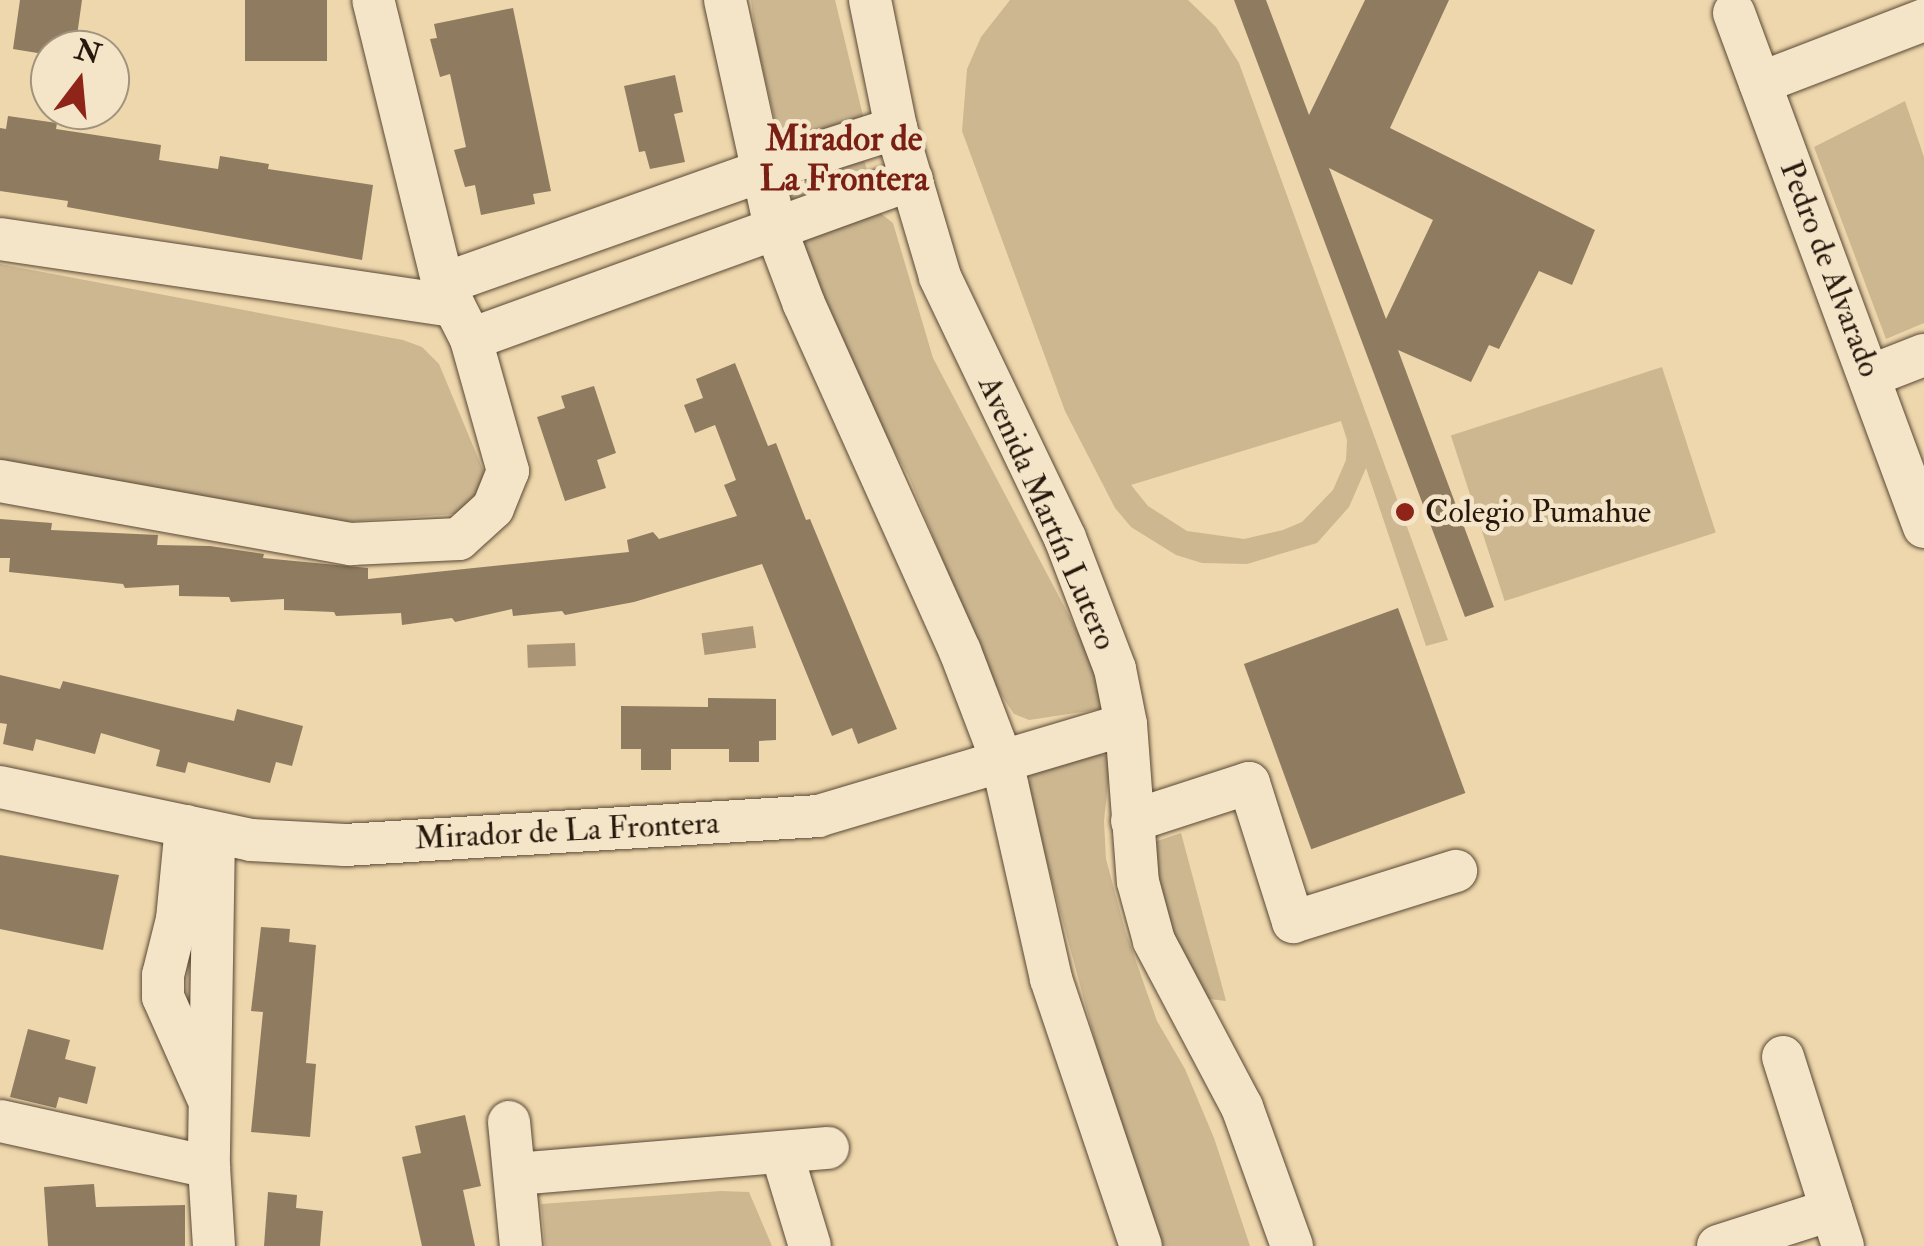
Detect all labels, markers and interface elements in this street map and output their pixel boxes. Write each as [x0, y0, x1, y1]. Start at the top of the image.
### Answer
north arrow [30, 30, 130, 130]
text: N [71, 32, 105, 73]
district label: Mirador de La Frontera [759, 118, 929, 200]
street label: Pedro de Alvarado [1771, 156, 1889, 382]
street label: Avenida Martín Lutero [969, 370, 1125, 656]
place label: Colegio Pumahue [1425, 493, 1651, 531]
marker: Colegio Pumahue [1394, 501, 1416, 523]
street label: Mirador de La Frontera [414, 804, 720, 858]

